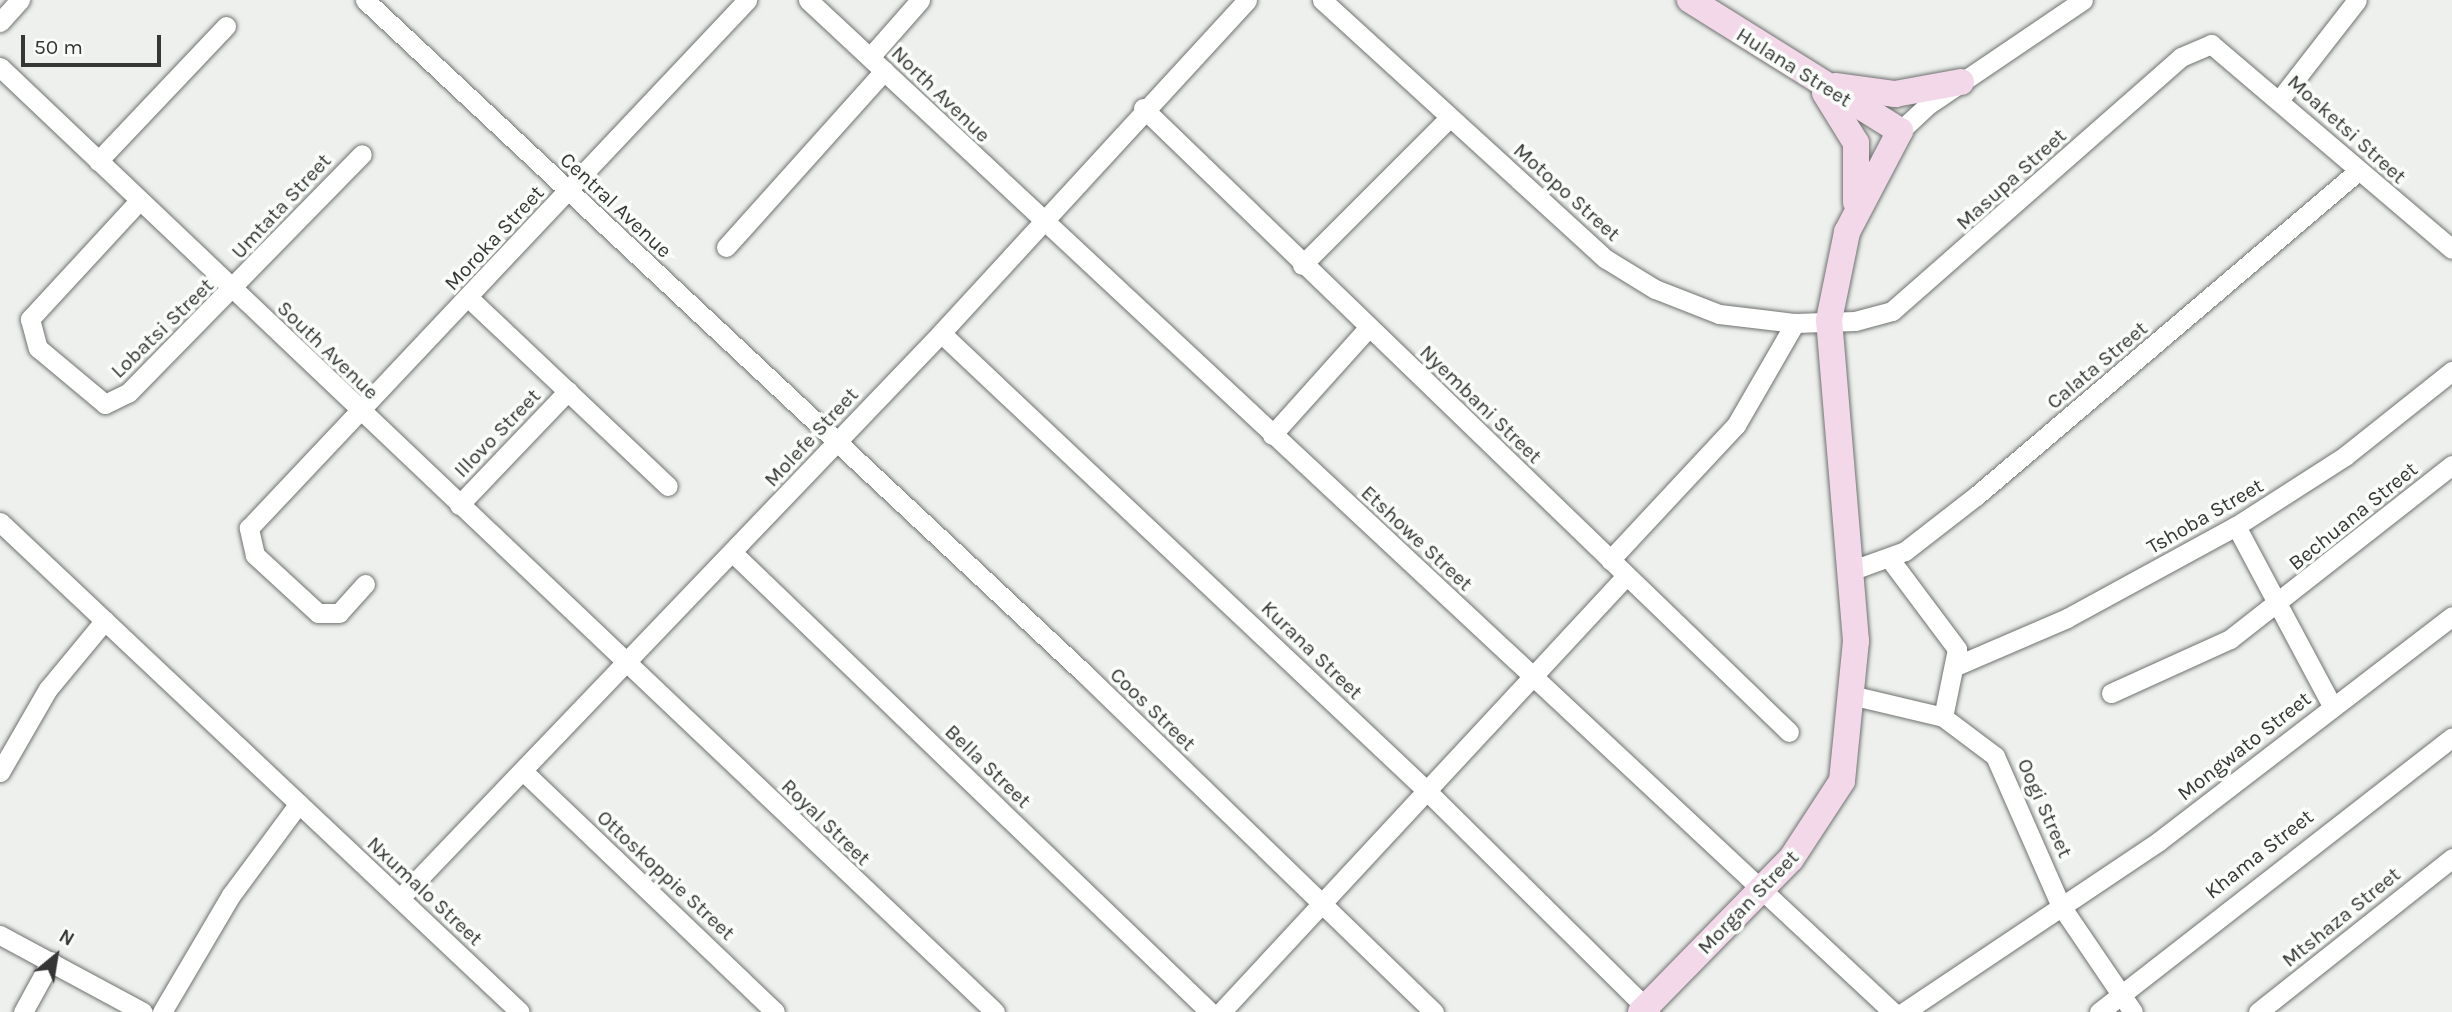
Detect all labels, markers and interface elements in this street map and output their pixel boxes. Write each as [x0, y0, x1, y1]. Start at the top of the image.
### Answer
scale bar [24, 21, 164, 65]
street label: Hulana Street [1732, 22, 1856, 112]
text: 50 m [34, 35, 83, 59]
street label: North Avenue [886, 40, 996, 148]
street label: Moaketsi Street [2282, 69, 2412, 189]
street label: Masupa Street [1951, 123, 2071, 235]
street label: Motopo Street [1508, 137, 1626, 247]
street label: Central Avenue [555, 147, 677, 263]
street label: Umtata Street [226, 148, 336, 264]
street label: Moroka Street [439, 180, 549, 296]
street label: Lobatsi Street [105, 273, 219, 383]
street label: South Avenue [272, 295, 384, 405]
street label: Calata Street [2041, 316, 2153, 414]
street label: Nyembani Street [1415, 339, 1547, 469]
street label: Molefe Street [759, 382, 863, 492]
street label: Illovo Street [448, 383, 546, 483]
street label: Bechuana Street [2283, 456, 2423, 576]
street label: Tshoba Street [2142, 473, 2268, 559]
street label: Etshowe Street [1356, 480, 1478, 596]
street label: Kurana Street [1256, 595, 1368, 705]
street label: Coos Street [1105, 662, 1201, 756]
street label: Mongwato Street [2172, 686, 2316, 806]
street label: Bella Street [940, 719, 1036, 813]
street label: Oogi Street [2012, 755, 2078, 861]
street label: Royal Street [776, 773, 876, 871]
street label: Khama Street [2200, 804, 2318, 904]
street label: Ottoskoppie Street [592, 805, 740, 945]
street label: Nxumalo Street [362, 831, 488, 951]
street label: Morgan Street [1692, 845, 1804, 959]
street label: Mtshaza Street [2277, 862, 2405, 972]
north arrow [21, 921, 91, 991]
text: N [55, 925, 78, 951]

